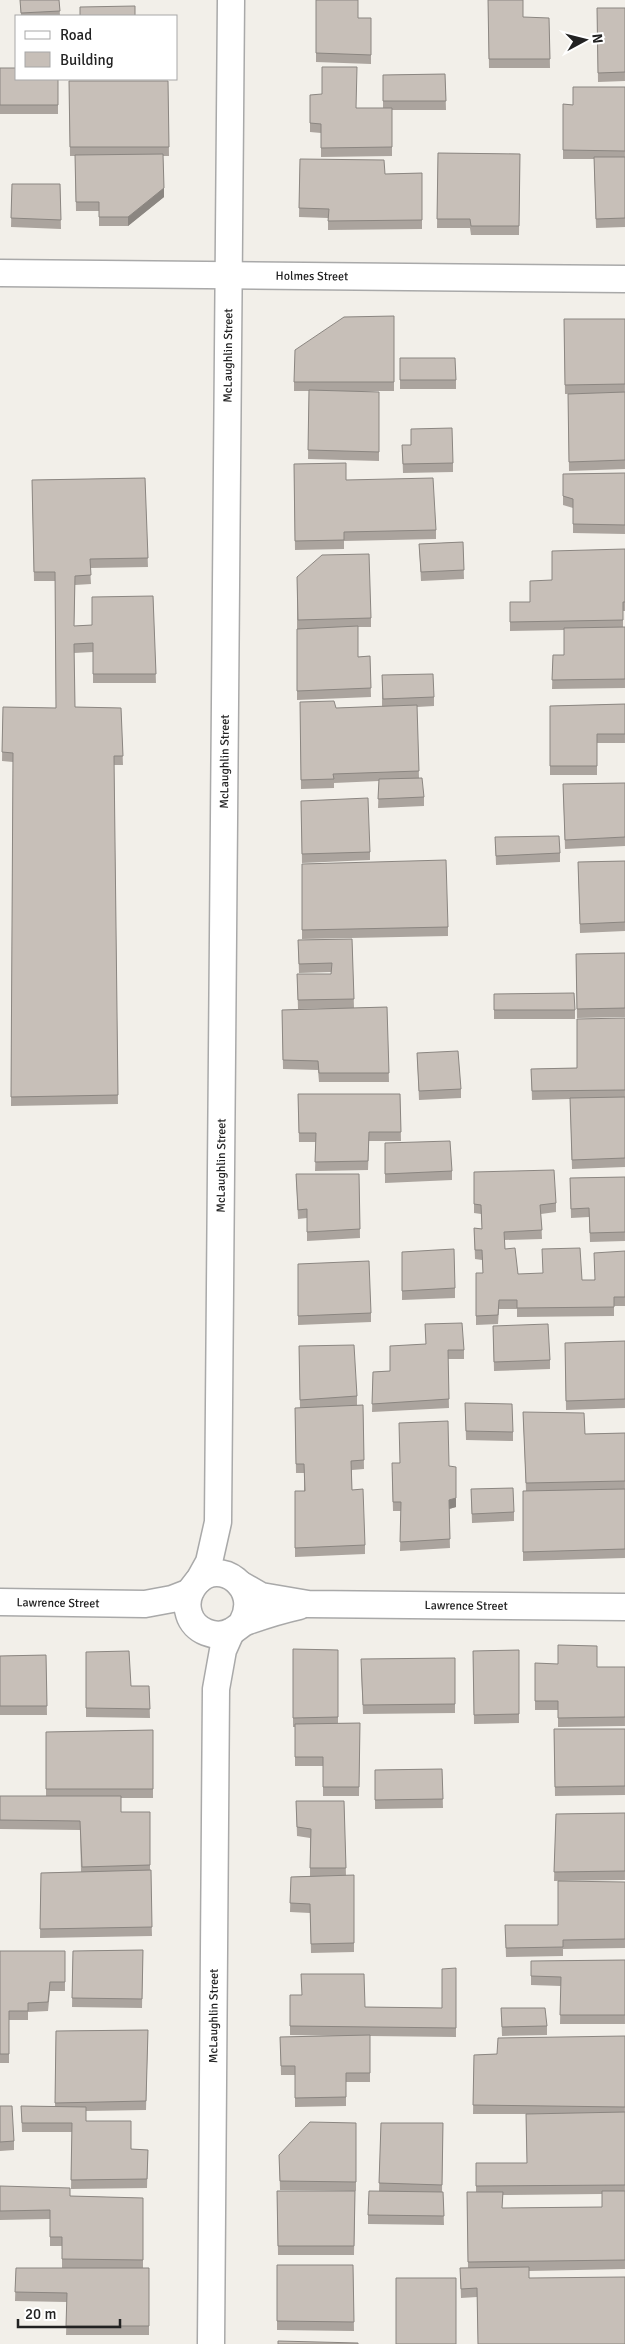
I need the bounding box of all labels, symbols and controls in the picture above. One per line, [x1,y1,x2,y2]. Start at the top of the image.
legend [15,15,178,80]
north arrow [560,15,610,65]
text: Road [60,26,92,44]
text: N [588,33,606,44]
text: Building [60,51,114,69]
street label: Holmes Street [276,268,348,284]
street label: McLaughlin Street [220,308,236,403]
street label: McLaughlin Street [217,714,232,809]
street label: McLaughlin Street [213,1118,229,1213]
street label: Lawrence Street [16,1595,100,1611]
street label: Lawrence Street [425,1598,508,1613]
street label: McLaughlin Street [206,1969,221,2063]
scale bar [18,2296,120,2328]
text: 20 m [25,2305,56,2323]

